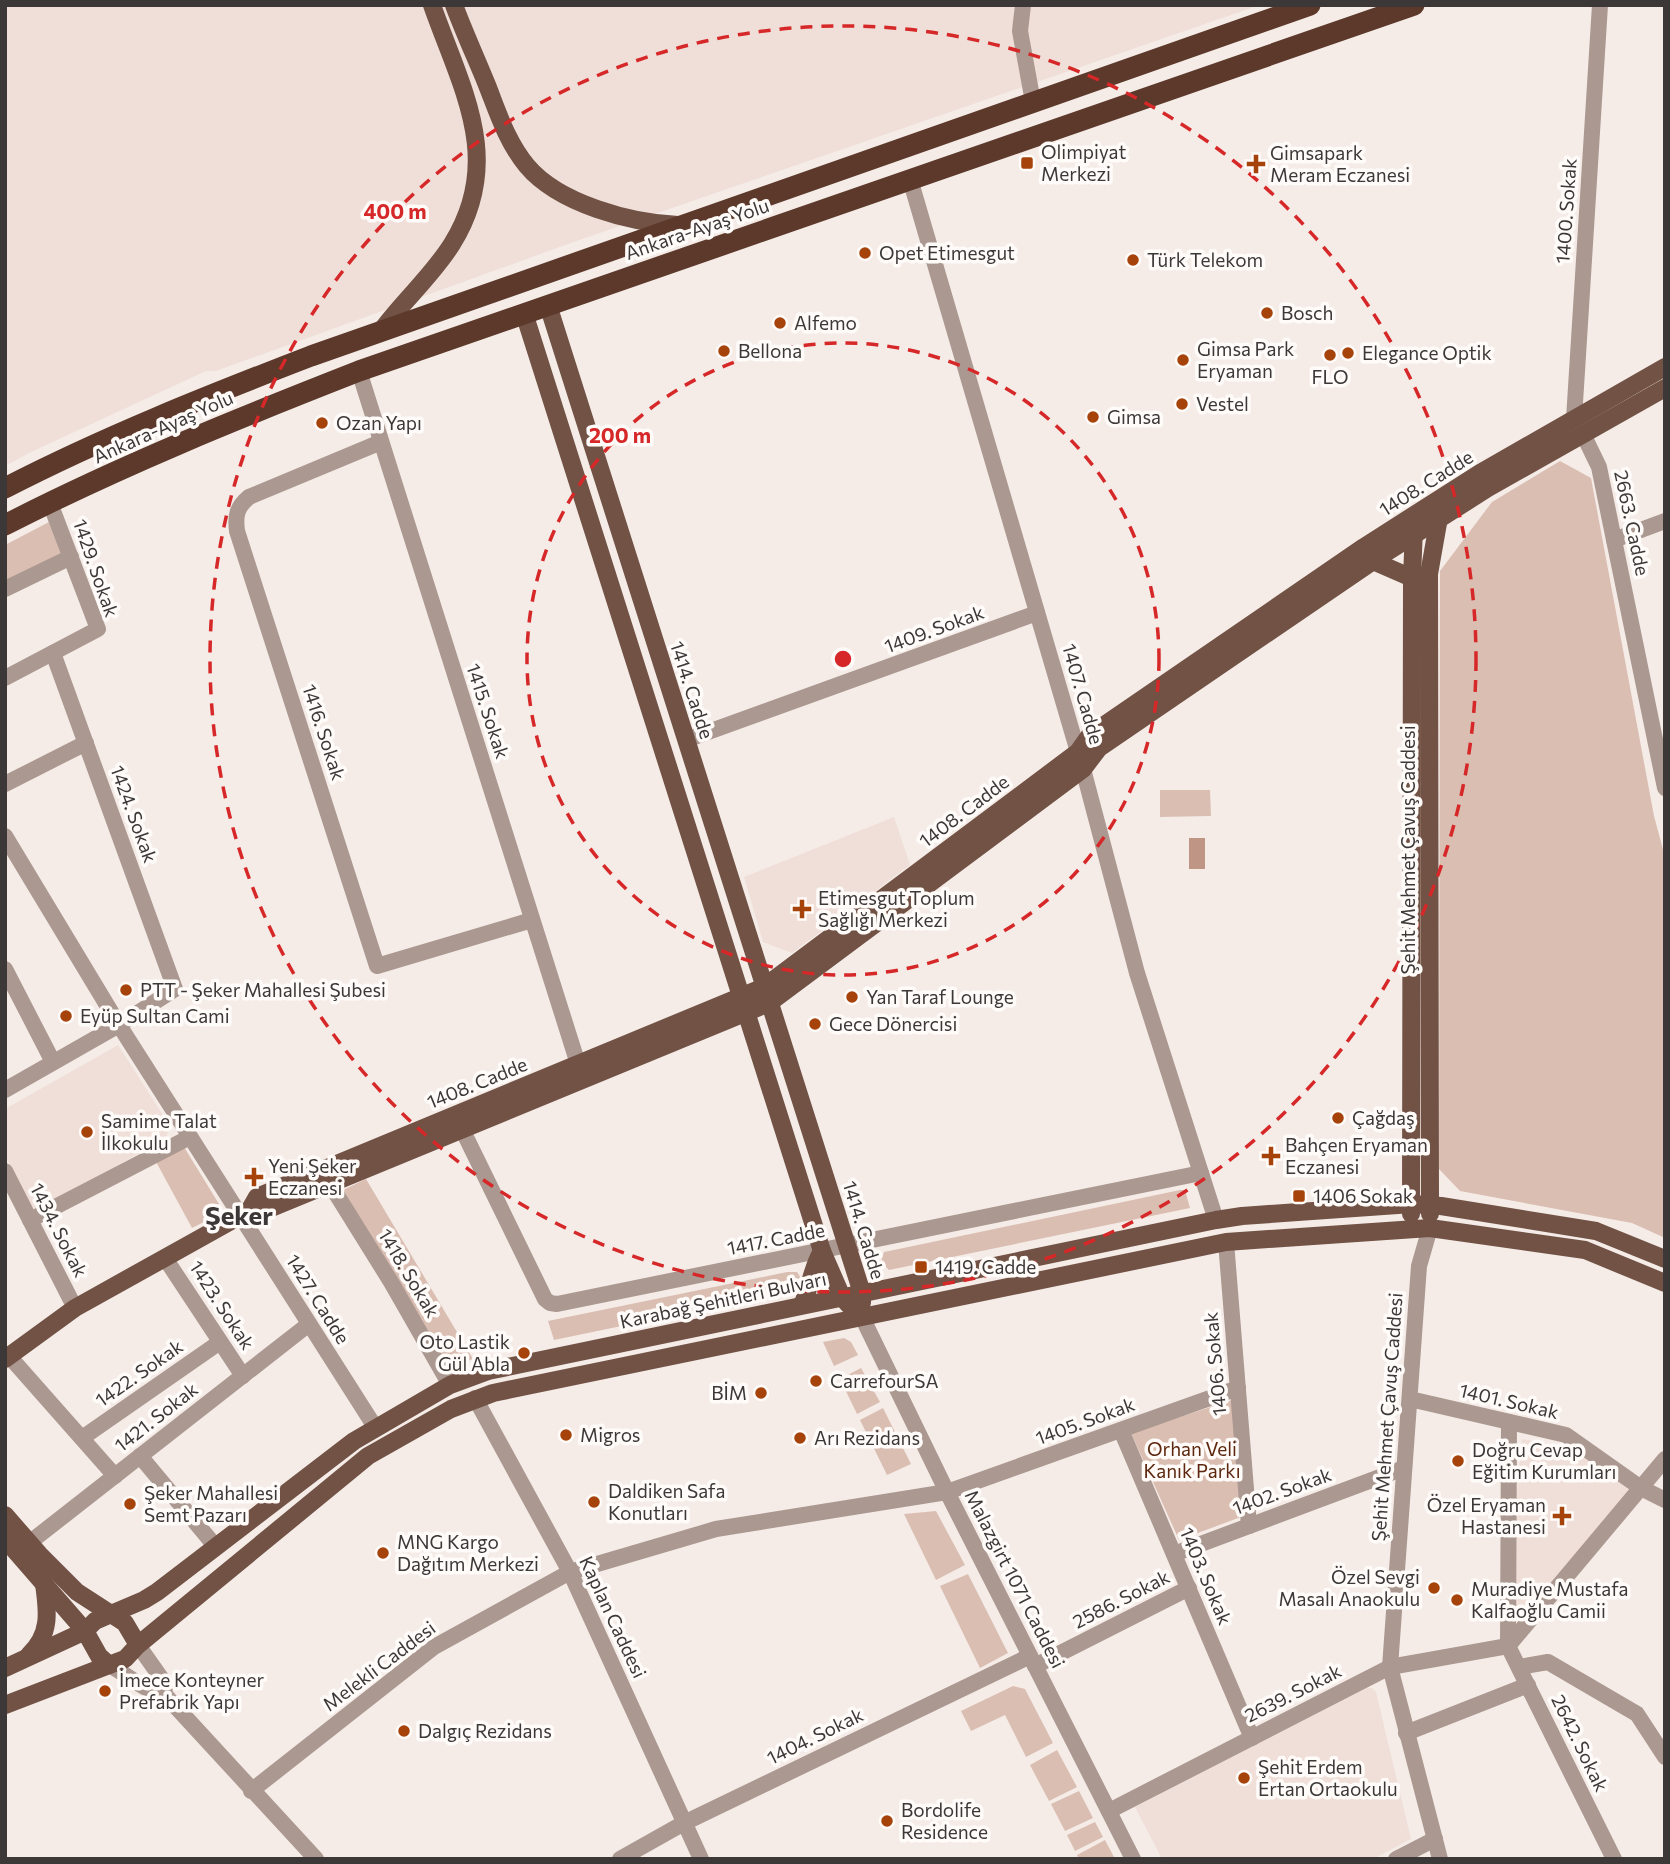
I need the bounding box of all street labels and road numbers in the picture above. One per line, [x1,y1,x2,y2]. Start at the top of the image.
street label: 1400. Sokak [1550,158,1581,264]
street label: Ankara-Ayaş Yolu [622,193,772,264]
street label: Ankara-Ayaş Yolu [89,385,236,468]
street label: 1408. Cadde [1375,445,1477,520]
street label: 2663. Cadde [1610,468,1655,578]
street label: 1429. Sokak [69,516,124,620]
street label: 1409. Sokak [881,600,987,657]
street label: 1414. Cadde [666,638,719,742]
street label: 1407. Cadde [1058,641,1109,747]
street label: 1415. Sokak [462,660,515,761]
street label: 1416. Sokak [298,681,351,783]
street label: Şehit Mehmet Çavuş Caddesi [1396,725,1419,975]
street label: 1424. Sokak [106,762,163,866]
street label: 1408. Cadde [914,769,1013,852]
street label: 1408. Cadde [423,1052,530,1113]
street label: 1414. Cadde [839,1178,890,1282]
street label: 1434. Sokak [26,1179,93,1281]
street label: 1417. Cadde [725,1218,827,1259]
street label: 1418. Sokak [374,1224,445,1321]
street label: 1427. Cadde [282,1250,355,1348]
street label: 1423. Sokak [185,1256,260,1354]
street label: Karabağ Şehitleri Bulvarı [618,1266,828,1333]
street label: Şehit Mehmet Çavuş Caddesi [1366,1292,1407,1542]
street label: 1406. Sokak [1199,1311,1231,1417]
street label: 1422. Sokak [91,1334,187,1411]
street label: 1421. Sokak [110,1377,202,1456]
street label: 1401. Sokak [1457,1378,1561,1423]
street label: 1405. Sokak [1032,1392,1137,1449]
street label: 1402. Sokak [1229,1462,1334,1519]
street label: Malazgirt 1071 Caddesi [960,1486,1070,1672]
street label: 1403. Sokak [1176,1524,1237,1628]
street label: Kaplan Caddesi [575,1552,652,1681]
street label: 2586. Sokak [1069,1564,1173,1633]
street label: Melekli Caddesi [318,1616,440,1715]
street label: 2639. Sokak [1241,1658,1345,1727]
street label: 2642. Sokak [1547,1691,1614,1795]
street label: 1404. Sokak [763,1702,867,1769]

